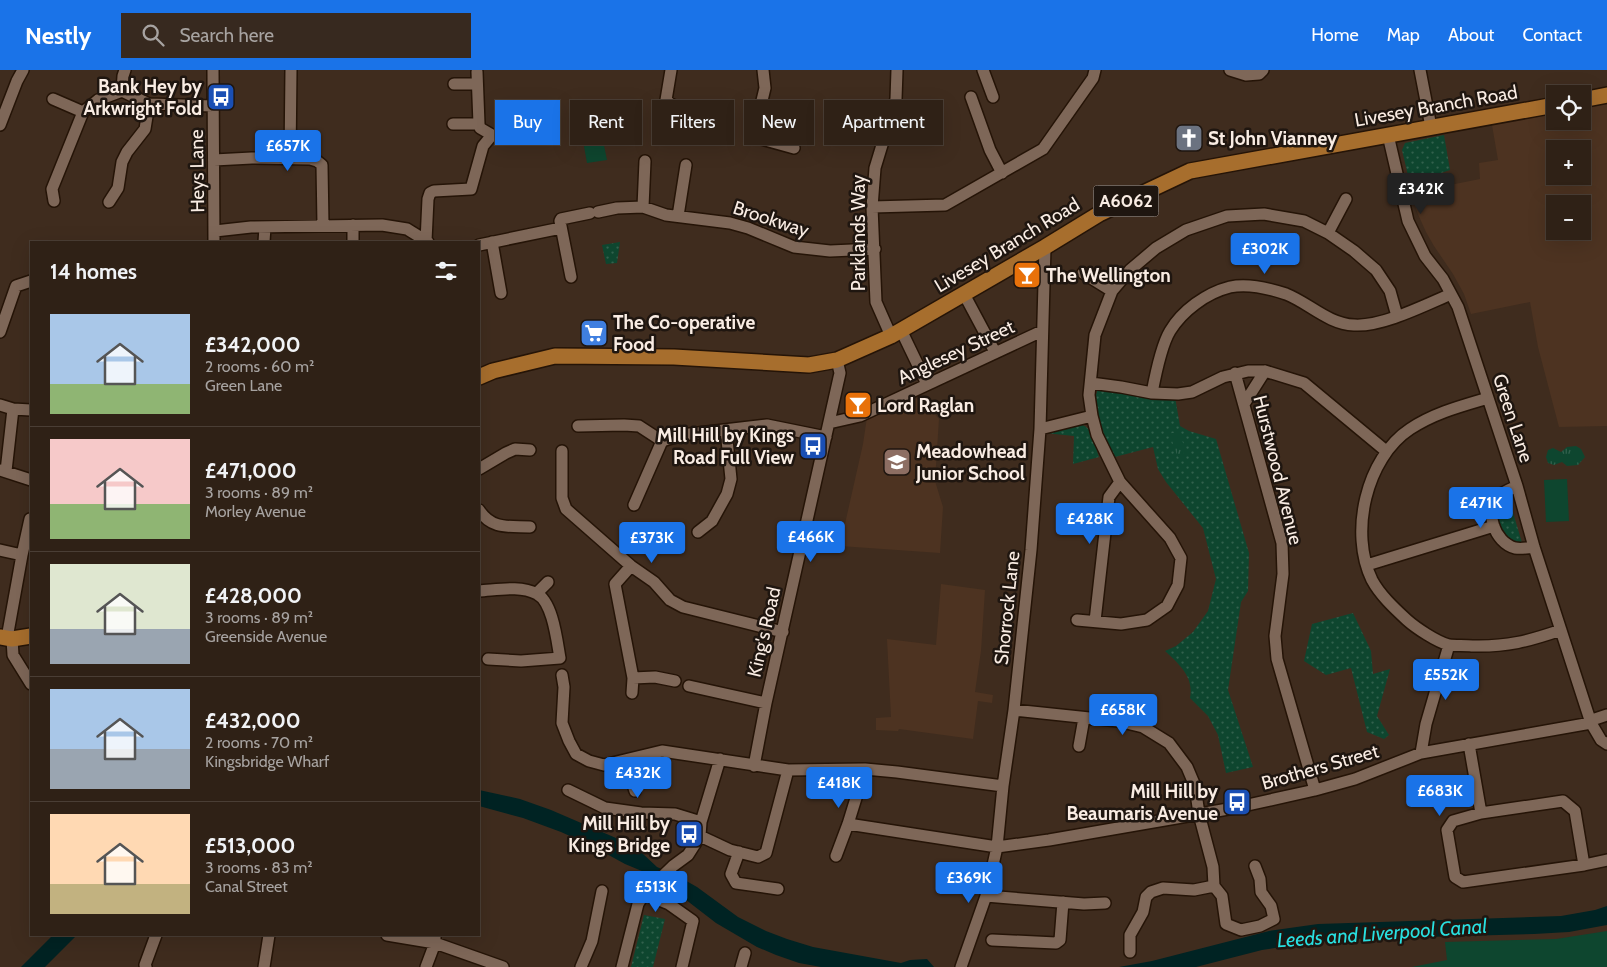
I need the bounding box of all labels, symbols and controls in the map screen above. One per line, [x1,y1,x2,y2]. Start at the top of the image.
search box [121,13,471,58]
text: Nestly [25,21,91,50]
icon: search [139,21,167,49]
text: Search here [179,24,274,47]
text: Home [1311,24,1359,46]
text: Map [1387,24,1420,46]
text: About [1448,24,1494,46]
text: Contact [1522,24,1582,46]
place label: Bank Hey by Arkwright Fold [83,75,203,120]
street label: Livesey Branch Road [1353,80,1519,132]
bus stop icon: Bank Hey by Arkwright Fold [206,82,236,112]
map controls [1546,85,1591,240]
button: locate [1546,85,1591,130]
chip: Buy [495,100,560,145]
chip: Rent [570,100,642,145]
chip: Filters [652,100,734,145]
chip: New [744,100,814,145]
chip: Apartment [824,100,943,145]
church icon: St John Vianney [1174,123,1204,153]
place label: St John Vianney [1208,127,1338,150]
street label: Heys Lane [185,129,209,213]
pin: £657K [253,129,323,172]
text: £657K [266,136,310,155]
button: + [1546,140,1591,185]
pin: £342K [1386,172,1456,215]
street label: Parklands Way [847,174,870,291]
text: £342K [1398,179,1444,198]
road number: A6062 [1094,185,1158,216]
street label: Livesey Branch Road [930,193,1084,297]
button: − [1546,195,1591,240]
street label: Brookway [730,196,812,242]
pin: £302K [1230,232,1300,275]
text: £302K [1242,239,1288,258]
icon: filters [432,257,460,285]
text: 14 homes [50,259,137,284]
bar icon: The Wellington [1012,260,1042,290]
place label: The Wellington [1046,264,1171,287]
place label: The Co-operative Food [613,311,755,356]
street label: Anglesey Street [894,315,1019,389]
supermarket icon: The Co-operative Food [579,318,609,348]
text: £342,000 [205,332,301,357]
icon: home [90,334,150,394]
text: 2 rooms · 60 m² [205,357,314,376]
street label: Green Lane [1488,371,1538,465]
text: Green Lane [205,376,282,395]
bar icon: Lord Raglan [843,390,873,420]
street label: Hurstwood Avenue [1248,393,1308,547]
place label: Lord Raglan [877,394,974,417]
place label: Mill Hill by Kings Road Full View [657,424,794,469]
bus stop icon: Mill Hill by Kings Road Full View [798,431,828,461]
place label: Meadowhead Junior School [915,440,1027,485]
school or university icon: Meadowhead Junior School [882,447,912,477]
text: £471,000 [205,458,297,483]
icon: home [90,459,150,519]
text: 3 rooms · 89 m² [205,483,313,502]
pin: £471K [1446,486,1516,529]
text: £471K [1460,493,1502,512]
text: Morley Avenue [205,502,306,521]
pin: £428K [1055,502,1125,545]
text: £428K [1067,509,1113,528]
pin: £466K [776,520,846,563]
pin: £373K [617,522,687,564]
text: £466K [788,527,834,546]
text: £373K [630,528,674,547]
street label: Shorrock Lane [990,550,1024,666]
text: £428,000 [205,583,302,608]
icon: home [90,584,150,644]
street label: King's Road [742,585,786,679]
text: 3 rooms · 89 m² [205,608,313,627]
text: Greenside Avenue [205,627,327,646]
pin: £552K [1411,658,1481,701]
text: £552K [1424,665,1468,684]
pin: £658K [1088,694,1158,736]
text: £658K [1100,700,1146,719]
text: £432,000 [205,708,301,733]
icon: home [90,709,150,769]
text: 2 rooms · 70 m² [205,733,313,752]
street label: Brothers Street [1259,739,1382,795]
text: Kingsbridge Wharf [205,752,329,771]
pin: £432K [603,756,673,799]
text: £432K [615,763,661,782]
pin: £418K [804,766,874,809]
text: £418K [817,773,861,792]
pin: £683K [1405,774,1475,817]
place label: Mill Hill by Beaumaris Avenue [1066,780,1219,825]
text: £683K [1417,781,1463,800]
bus stop icon: Mill Hill by Beaumaris Avenue [1222,787,1252,817]
place label: Mill Hill by Kings Bridge [568,812,671,857]
bus stop icon: Mill Hill by Kings Bridge [674,819,704,849]
text: £513,000 [205,833,295,858]
icon: home [90,834,150,894]
text: 3 rooms · 83 m² [205,858,313,877]
pin: £369K [934,862,1004,904]
text: £369K [947,868,991,887]
pin: £513K [621,870,691,913]
text: Canal Street [205,877,288,896]
text: £513K [635,877,677,896]
water label: Leeds and Liverpool Canal [1276,914,1488,952]

